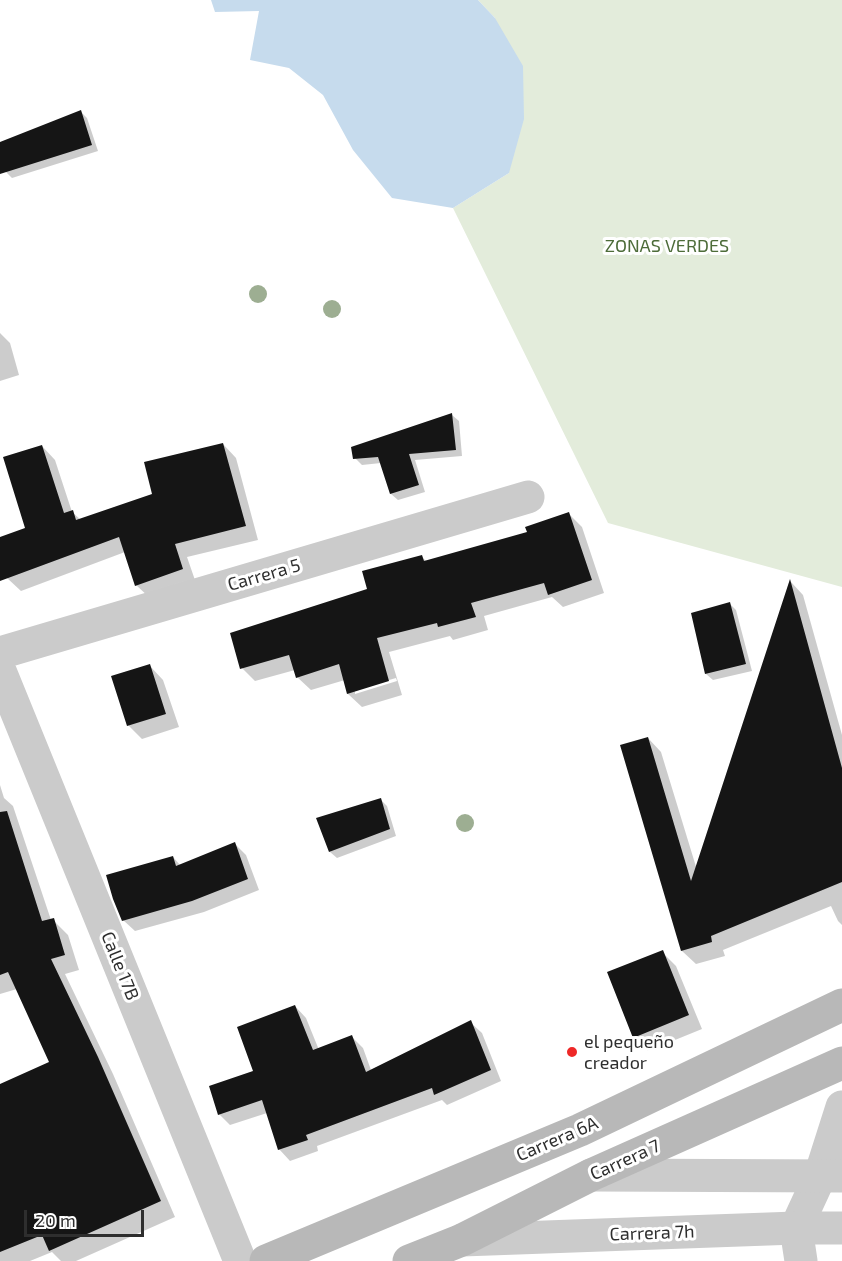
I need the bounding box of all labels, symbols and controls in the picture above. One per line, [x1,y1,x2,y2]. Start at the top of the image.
park label: ZONAS VERDES [605,235,729,257]
street label: Carrera 5 [225,554,303,596]
street label: Calle 17B [96,929,144,1003]
place label: el pequeño creador [584,1031,674,1074]
marker: el pequeño creador [565,1045,579,1059]
street label: Carrera 6A [513,1112,601,1166]
street label: Carrera 7 [587,1135,663,1185]
scale bar [27,1198,147,1236]
text: 20 m [35,1209,76,1231]
street label: Carrera 7h [609,1221,695,1245]

